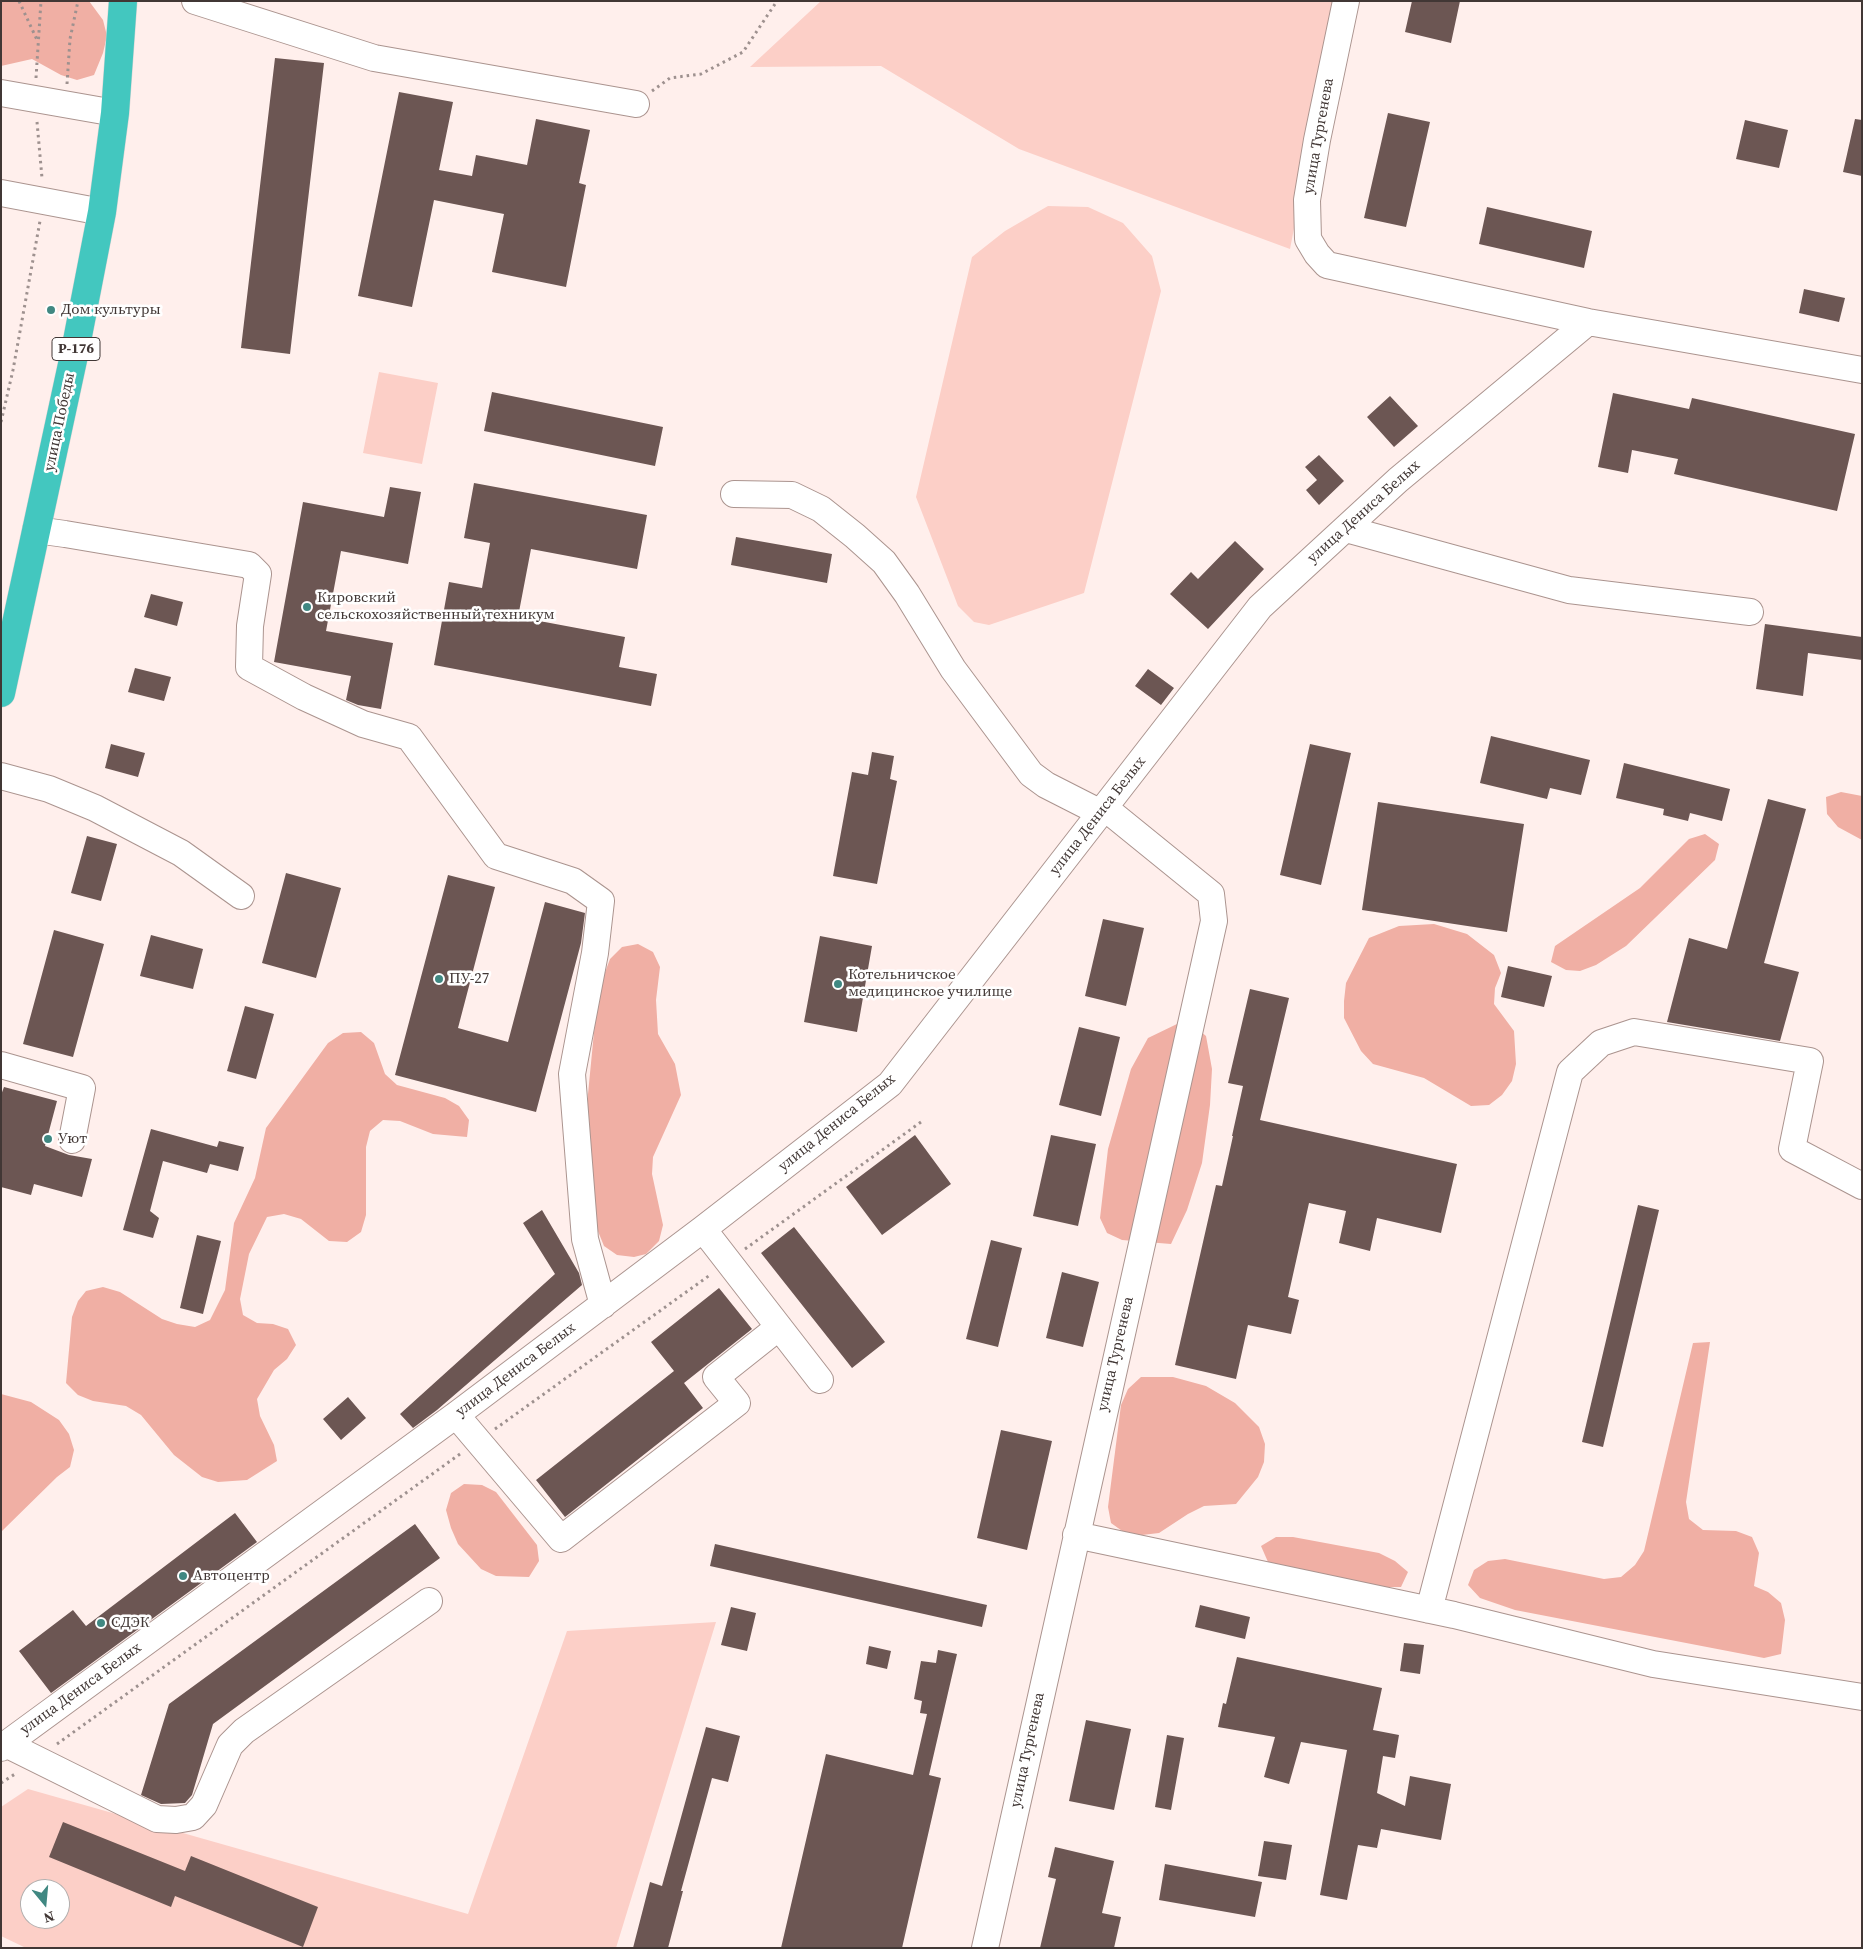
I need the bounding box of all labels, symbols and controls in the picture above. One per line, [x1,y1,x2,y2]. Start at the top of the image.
street label: улица Тургенева [1300,77,1338,195]
place label: Дом культуры [61,301,161,319]
marker: Дом культуры [45,304,57,316]
road number: Р-176 [52,338,100,360]
street label: улица Победы [41,371,79,473]
street label: улица Дениса Белых [1304,457,1424,567]
place label: Кировский сельскохозяйственный техникум [317,589,555,624]
marker: Кировский сельскохозяйственный техникум [301,601,313,613]
street label: улица Дениса Белых [1046,753,1150,879]
place label: Котельничское медицинское училище [848,966,1012,1001]
place label: ПУ-27 [449,970,489,988]
marker: ПУ-27 [433,973,445,985]
marker: Котельничское медицинское училище [832,978,844,990]
street label: улица Дениса Белых [775,1070,899,1176]
place label: Уют [58,1130,87,1148]
marker: Уют [42,1133,54,1145]
street label: улица Тургенева [1094,1295,1138,1413]
street label: улица Дениса Белых [453,1319,579,1421]
place label: Автоцентр [193,1567,270,1585]
marker: Автоцентр [177,1570,189,1582]
place label: СДЭК [111,1614,149,1632]
marker: СДЭК [95,1617,107,1629]
street label: улица Дениса Белых [17,1639,145,1739]
street label: улица Тургенева [1007,1691,1049,1809]
north arrow [20,1879,70,1929]
text: N [41,1906,57,1928]

